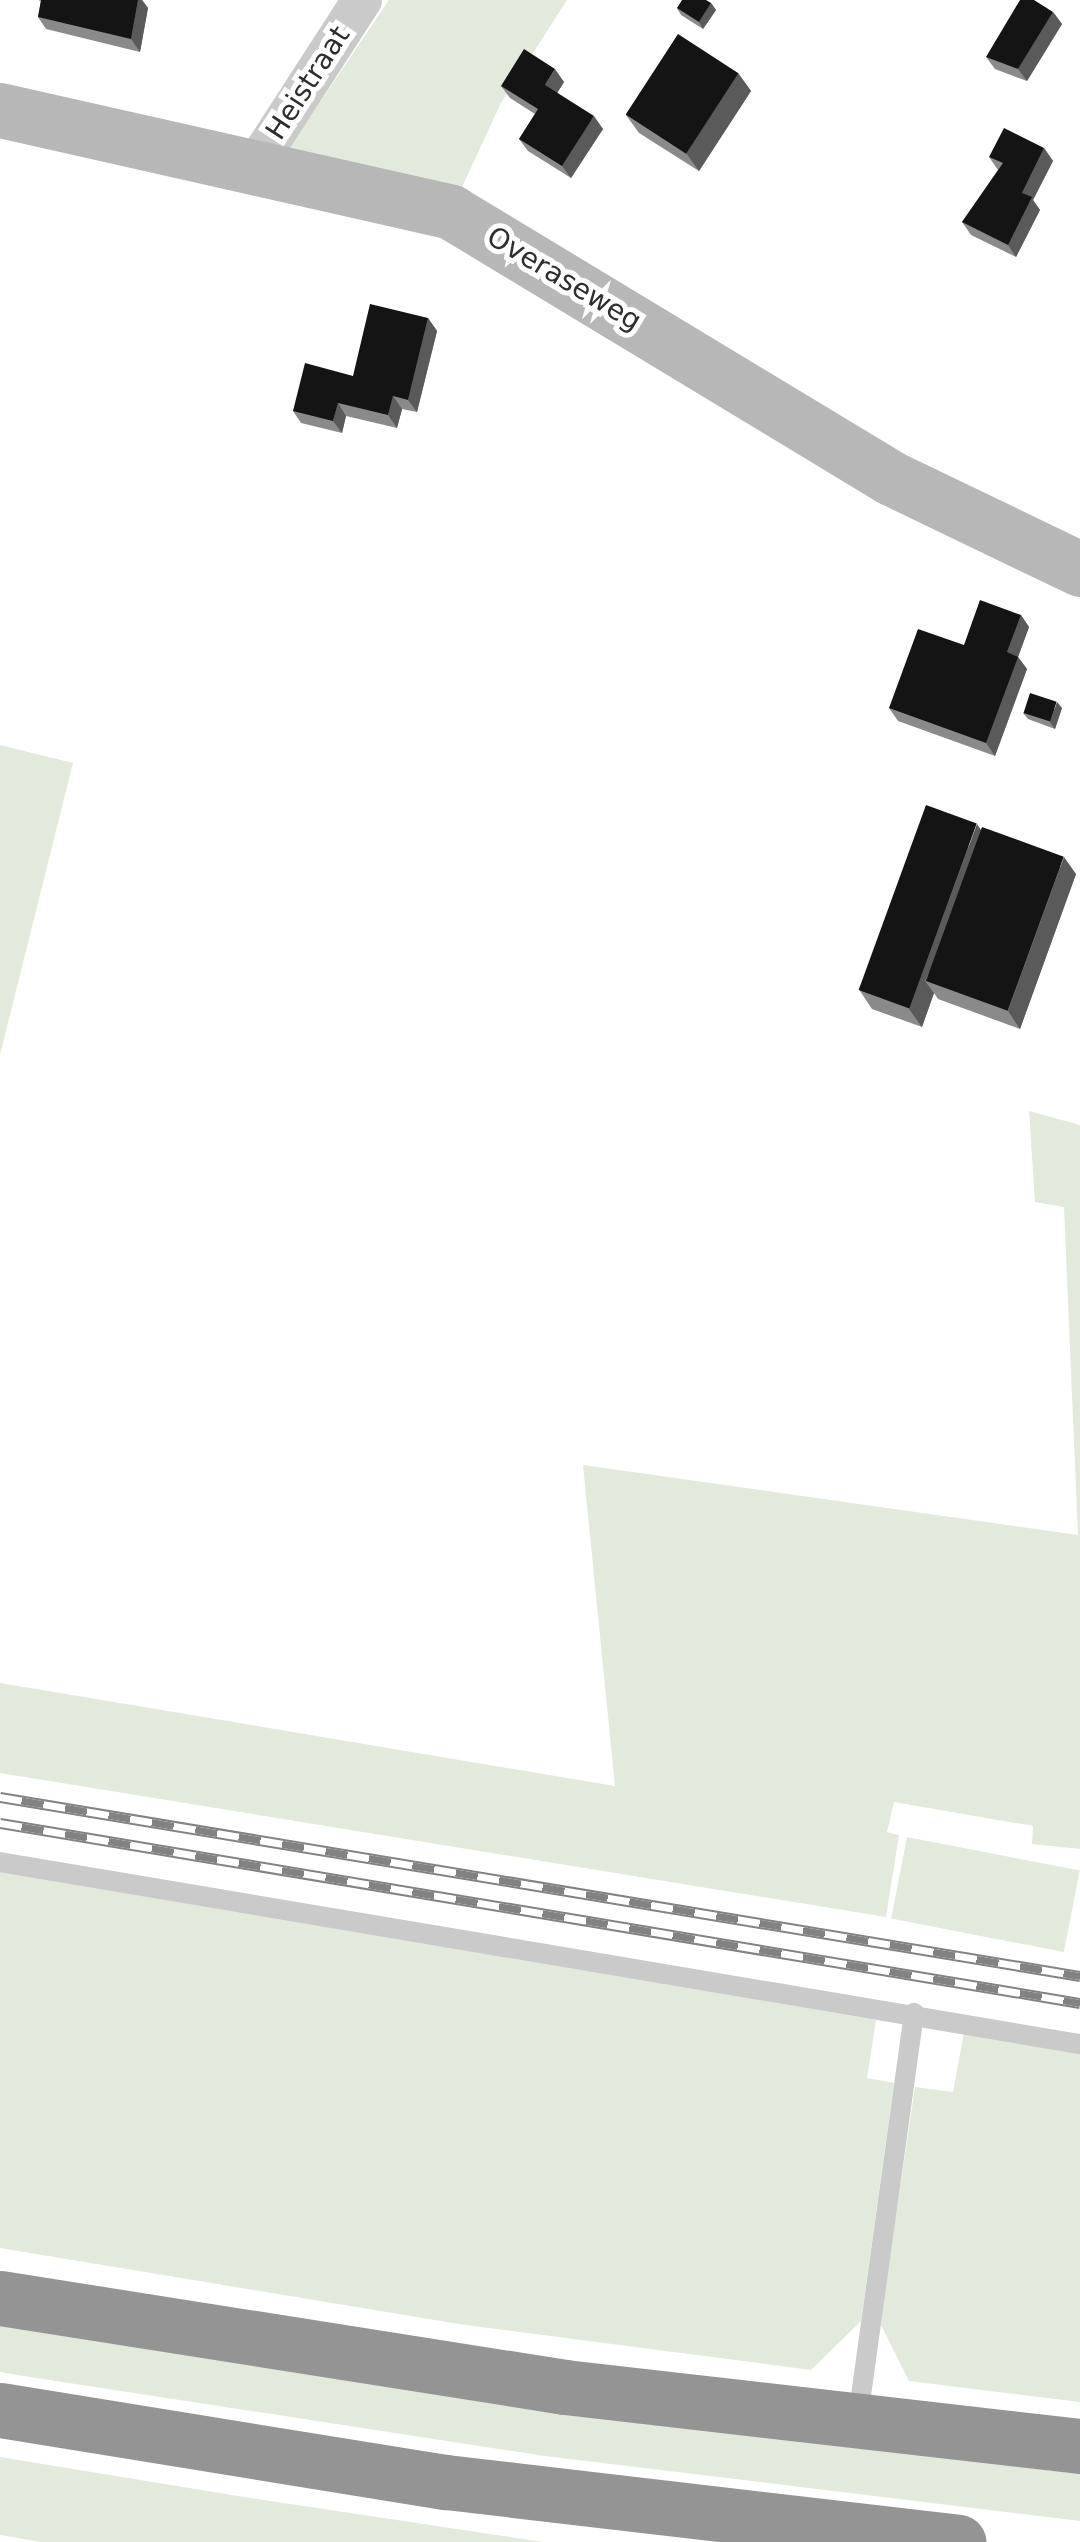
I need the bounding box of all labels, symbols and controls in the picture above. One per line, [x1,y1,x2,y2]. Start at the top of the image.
street label: Heistraat [259,20,357,146]
street label: Overaseweg [481,220,647,338]

